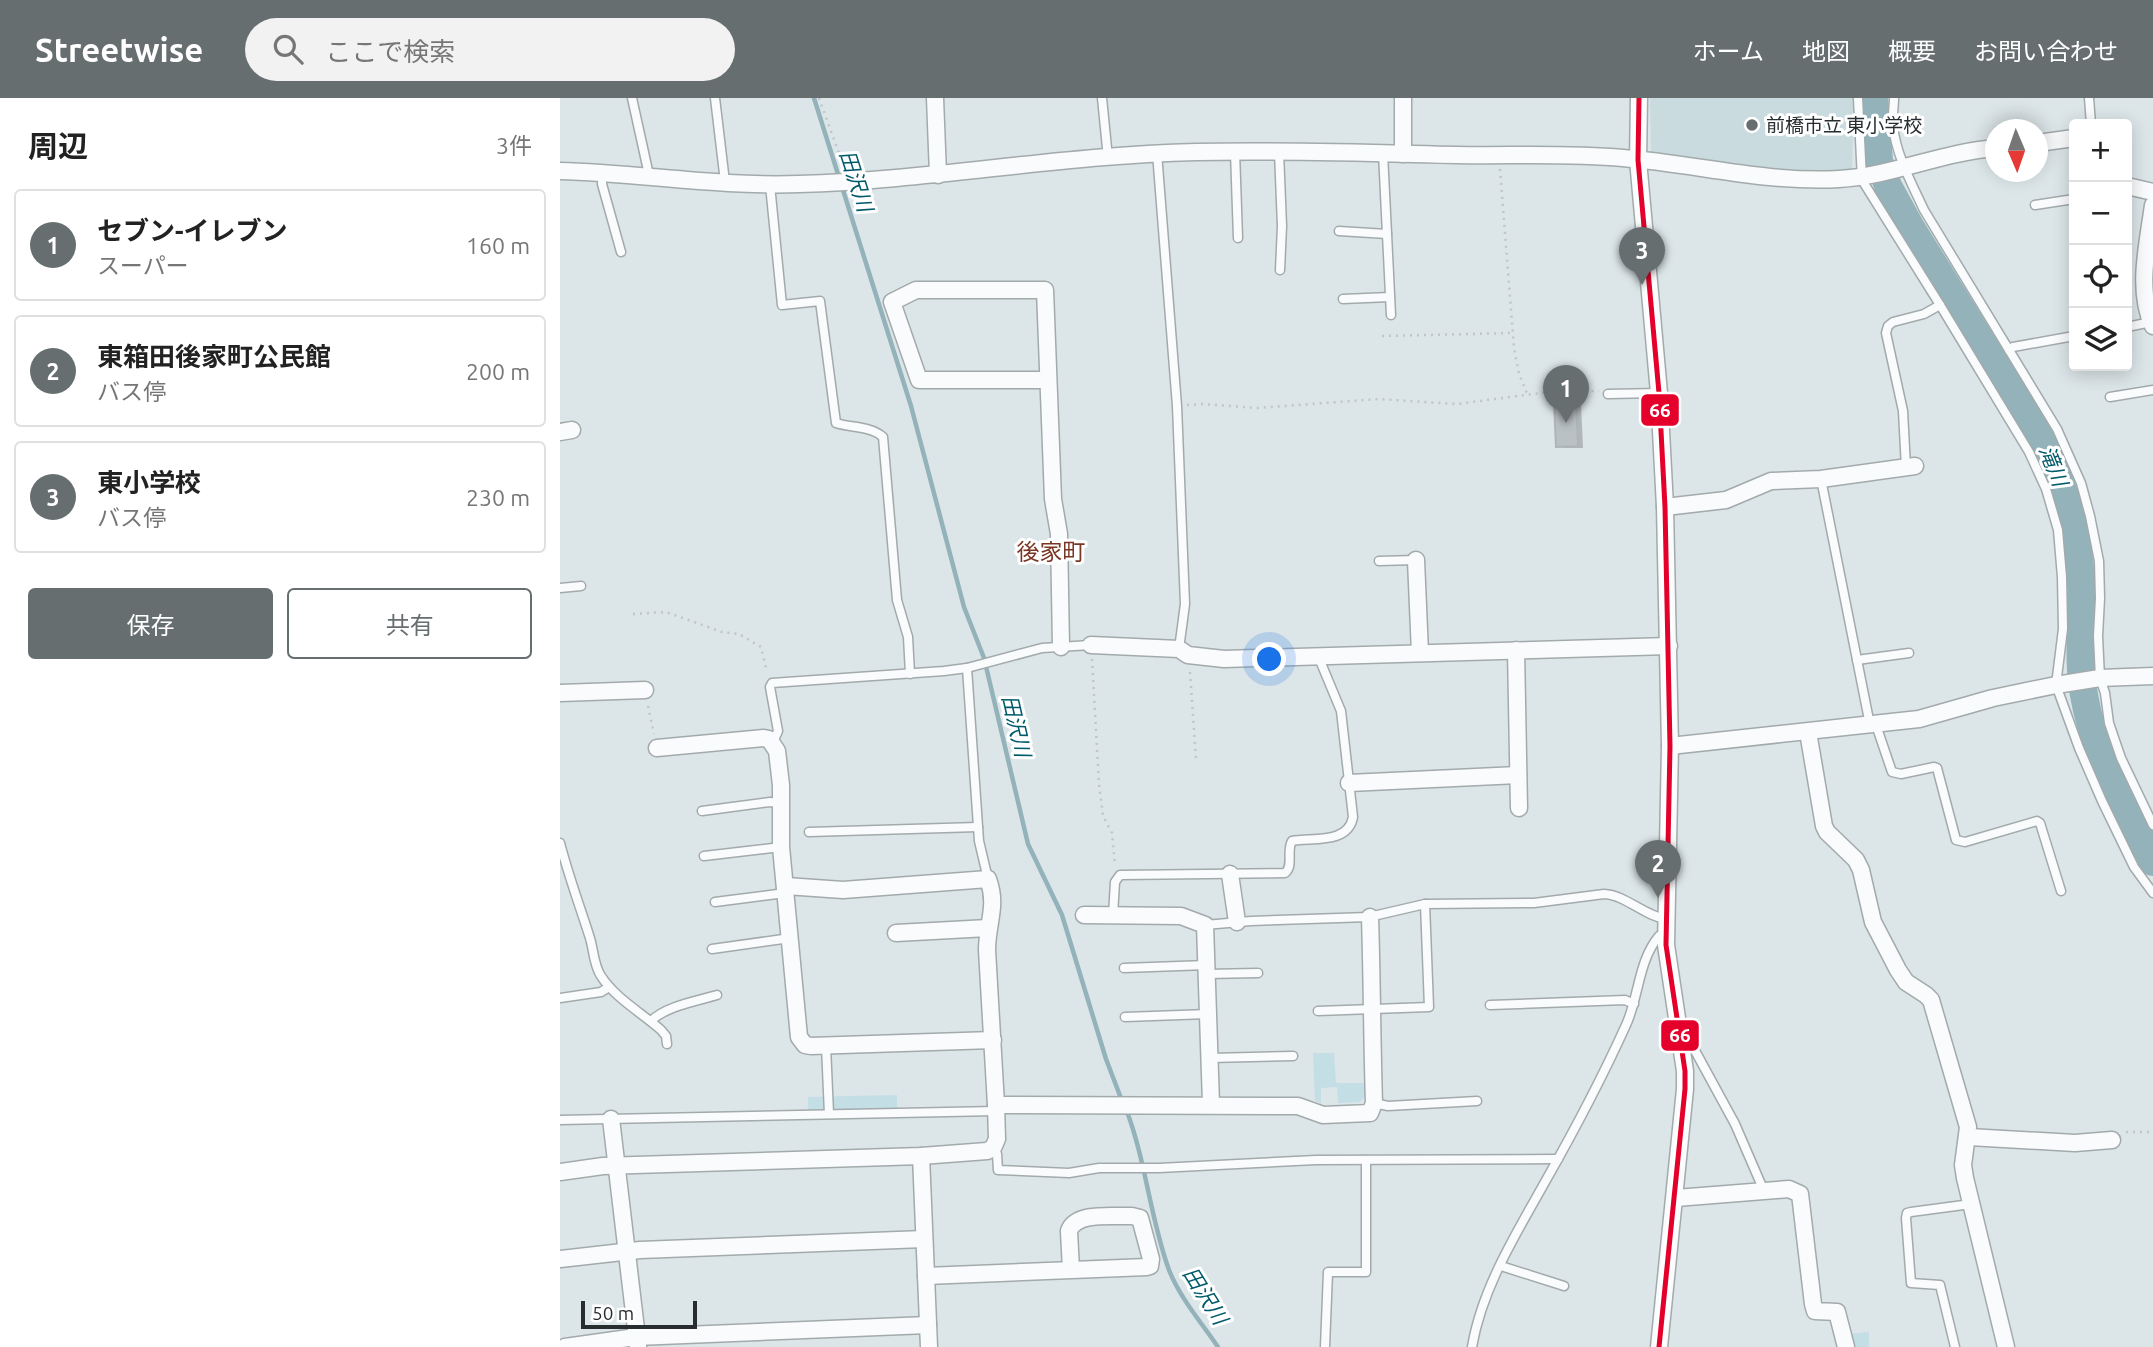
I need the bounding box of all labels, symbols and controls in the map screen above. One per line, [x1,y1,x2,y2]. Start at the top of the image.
search box [245,18,735,81]
icon: search [269,30,307,68]
text: Streetwise [35,31,203,68]
text: ここで検索 [325,37,455,66]
text: ホーム [1693,38,1764,65]
text: 地図 [1802,38,1850,65]
text: 概要 [1888,38,1936,65]
text: お問い合わせ [1974,38,2118,65]
place label: 前橋市立 東小学校 [1766,114,1922,136]
marker: 前橋市立 東小学校 [1744,117,1760,133]
north arrow [1985,119,2048,182]
map controls [2069,119,2132,371]
button: + [2069,119,2132,182]
text: 周辺 [28,129,88,163]
text: 3件 [496,133,532,158]
water label: 田沢川 [836,147,879,216]
button: − [2069,182,2132,245]
text: セブン-イレブン [97,216,288,245]
pin: 3 [1619,227,1665,285]
text: 1 [47,233,59,258]
text: 160 m [466,233,530,258]
button: locate [2069,245,2132,308]
text: スーパー [97,253,189,278]
button: layers [2069,308,2132,371]
text: 東箱田後家町公民館 [97,342,331,371]
text: 2 [47,359,59,384]
text: 200 m [466,359,530,384]
pin: 1 [1543,365,1589,423]
text: バス停 [97,379,166,404]
line badge: 66 [1640,393,1680,427]
text: 66 [1649,399,1671,421]
water label: 滝川 [2035,442,2074,491]
text: 東小学校 [97,468,201,497]
text: 3 [47,485,59,510]
text: 230 m [466,485,530,510]
text: バス停 [97,505,166,530]
district label: 後家町 [1017,539,1086,564]
button: 保存 [28,588,273,659]
button: 共有 [287,588,532,659]
your location [1252,642,1286,676]
water label: 田沢川 [998,692,1036,761]
pin: 2 [1635,840,1681,898]
line badge: 66 [1660,1019,1700,1052]
text: 66 [1669,1024,1691,1046]
water label: 田沢川 [1179,1262,1234,1330]
scale bar [581,1298,696,1330]
text: 50 m [592,1302,634,1324]

